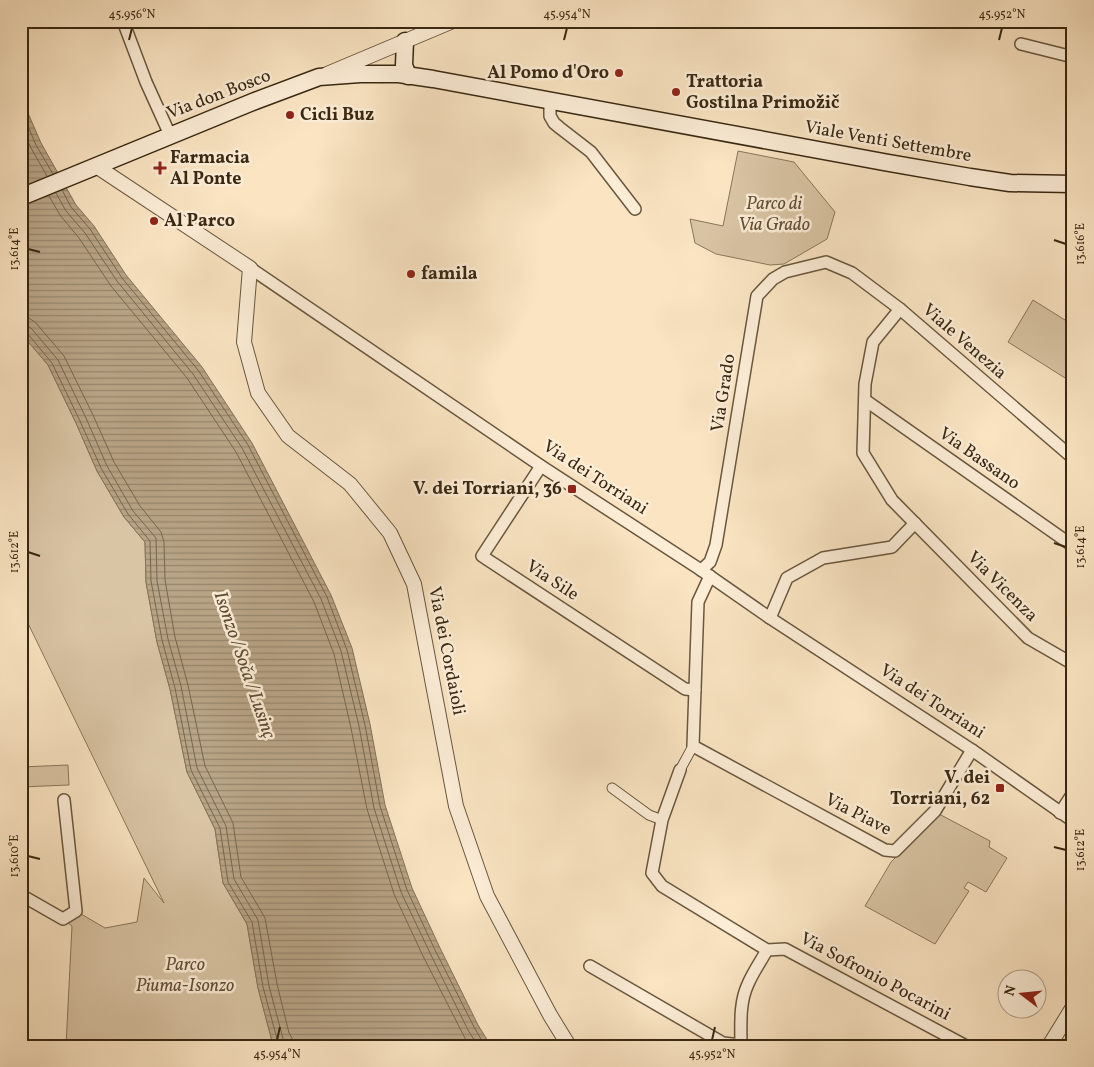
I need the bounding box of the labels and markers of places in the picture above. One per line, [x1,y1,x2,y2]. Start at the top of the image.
place label: Al Pomo d'Oro [487,61,609,86]
marker: Al Pomo d'Oro [613,67,625,79]
place label: Trattoria Gostilna Primožič [686,70,840,116]
marker: Trattoria Gostilna Primožič [670,86,682,98]
place label: Cicli Buz [300,103,374,128]
marker: Cicli Buz [284,109,296,121]
place label: Farmacia Al Ponte [170,146,250,192]
marker: Farmacia Al Ponte [154,162,166,174]
place label: Al Parco [164,209,235,234]
marker: Al Parco [148,215,160,227]
place label: famila [421,262,478,287]
marker: famila [405,268,417,280]
place label: V. dei Torriani, 36 [413,477,562,502]
marker: V. dei Torriani, 36 [566,483,578,495]
place label: V. dei Torriani, 62 [890,766,990,812]
marker: V. dei Torriani, 62 [994,782,1006,794]

